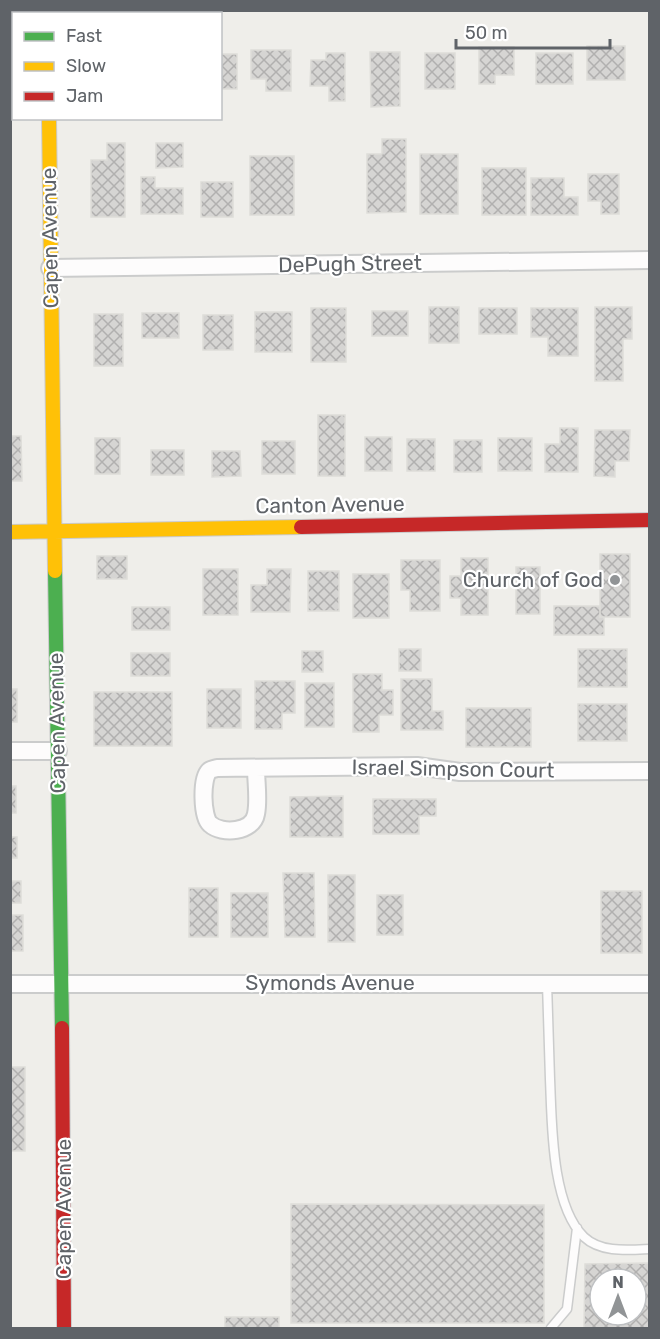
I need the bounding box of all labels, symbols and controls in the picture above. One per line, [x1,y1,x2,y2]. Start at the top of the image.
legend [12,12,222,120]
scale bar [456,12,610,50]
text: 50 m [465,22,508,44]
text: Fast [66,25,102,47]
text: Slow [66,55,106,77]
text: Jam [66,85,103,107]
street label: Capen Avenue [36,167,63,309]
street label: DePugh Street [278,250,422,277]
street label: Canton Avenue [255,491,405,518]
place label: Church of God [463,567,603,592]
marker: Church of God [608,573,622,587]
street label: Capen Avenue [43,652,70,794]
street label: Israel Simpson Court [351,754,555,783]
street label: Symonds Avenue [245,970,415,995]
street label: Capen Avenue [51,1139,76,1279]
north arrow [588,1267,648,1327]
text: N [612,1273,624,1292]

